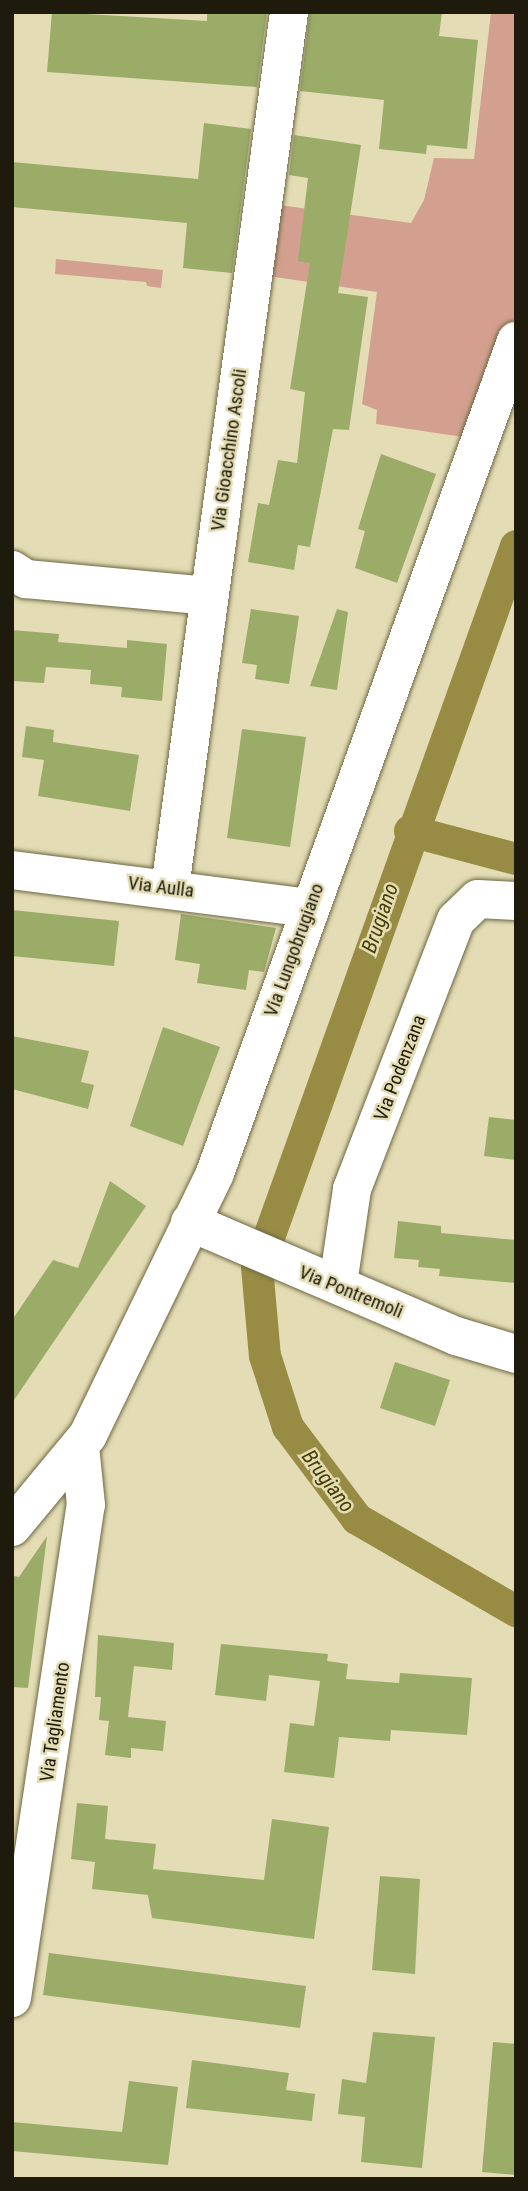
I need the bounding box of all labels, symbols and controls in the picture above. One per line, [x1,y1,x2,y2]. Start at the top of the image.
street label: Via Gioacchino Ascoli [206,367,252,533]
street label: Via Aulla [127,872,195,902]
street label: Via Lungobrugiano [259,880,329,1020]
water label: Brugiano [356,880,404,956]
street label: Via Podenzana [369,1012,431,1124]
street label: Via Pontremoli [296,1261,406,1323]
water label: Brugiano [296,1445,360,1517]
street label: Via Tagliamento [35,1661,75,1783]

